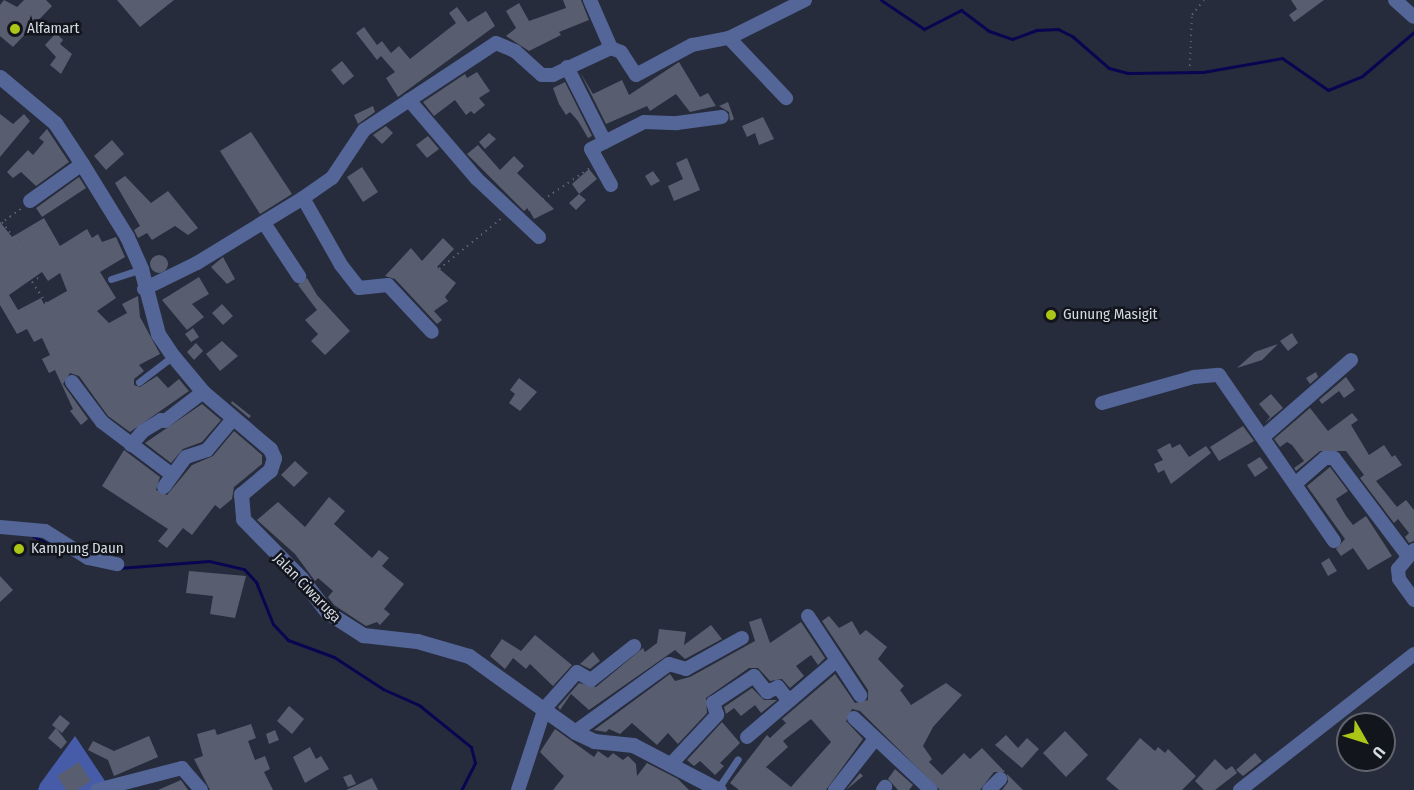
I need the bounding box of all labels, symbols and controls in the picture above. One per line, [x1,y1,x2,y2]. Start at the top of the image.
place label: Alfamart [27,20,79,38]
marker: Alfamart [8,22,22,36]
place label: Gunung Masigit [1063,306,1157,324]
marker: Gunung Masigit [1044,308,1058,322]
place label: Kampung Daun [31,540,124,558]
marker: Kampung Daun [12,542,26,556]
street label: Jalan Ciwaruga [269,550,345,626]
north arrow [1336,712,1396,772]
text: U [1368,743,1389,762]

